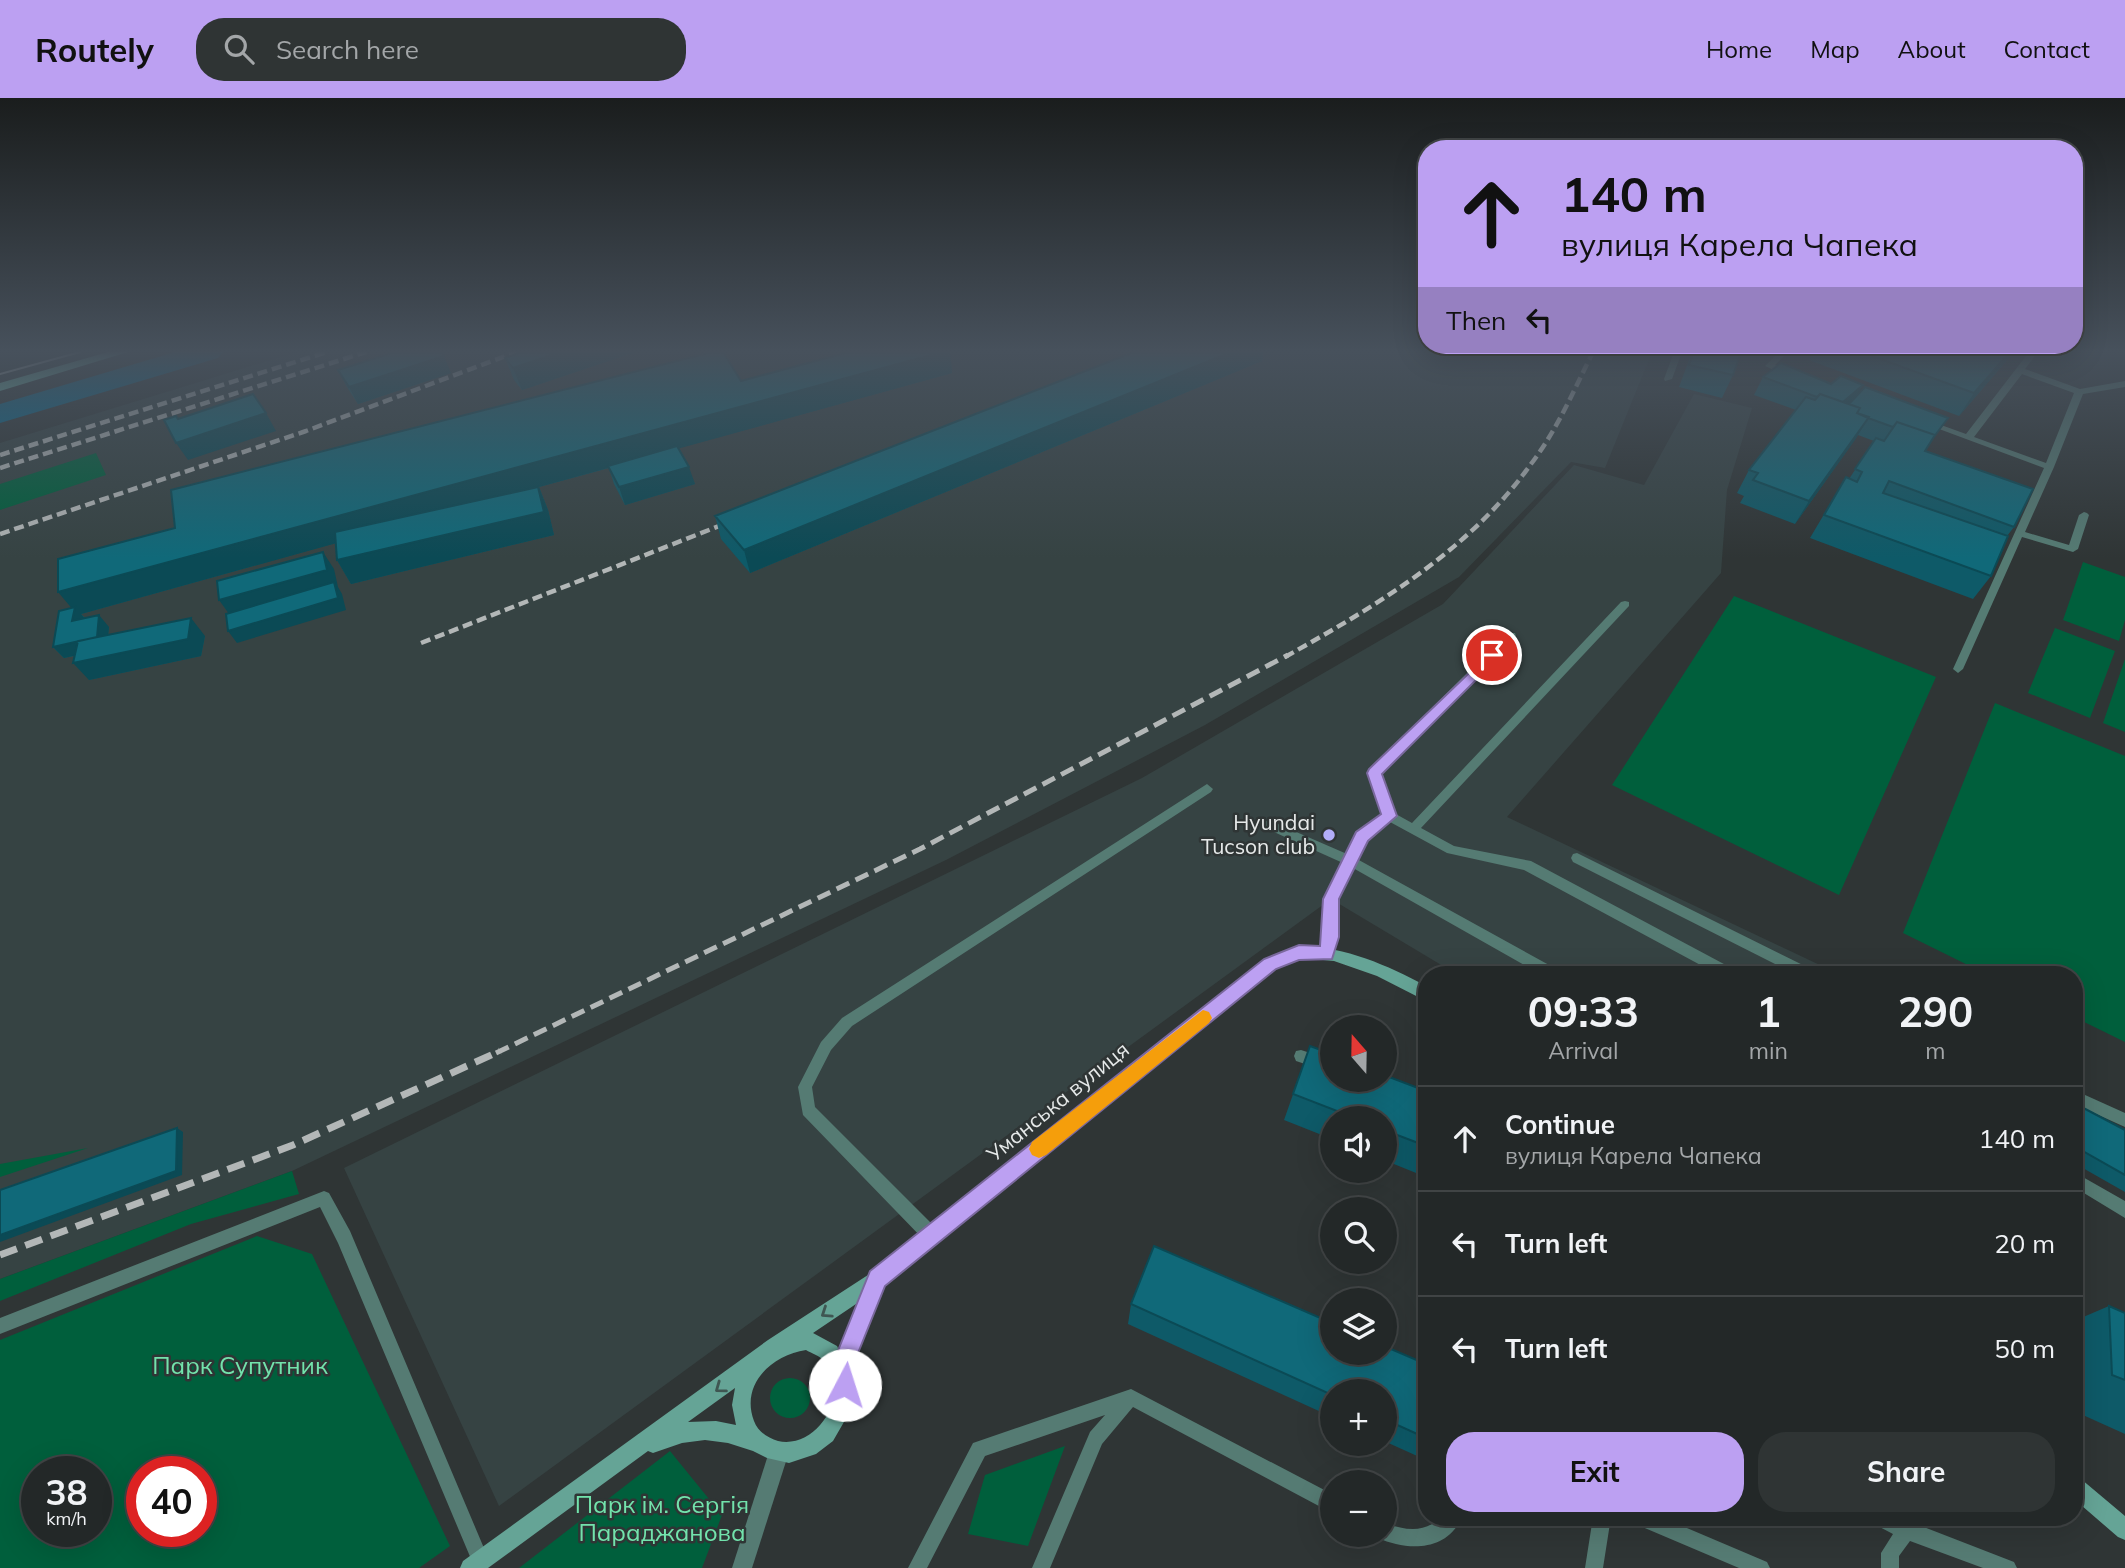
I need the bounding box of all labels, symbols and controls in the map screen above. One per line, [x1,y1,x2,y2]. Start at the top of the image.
search box [196,18,686,81]
text: Routely [35,29,154,70]
icon: search [220,30,258,68]
text: Search here [276,33,419,66]
text: Home [1706,34,1772,64]
text: Map [1810,34,1860,64]
text: About [1898,34,1966,64]
text: Contact [2004,34,2090,64]
text: 140 m [1561,163,1707,224]
icon: ahead [1446,168,1537,259]
text: вулиця Карела Чапека [1561,224,1918,264]
icon: left [1520,301,1558,339]
text: Then [1446,304,1506,337]
pin [1462,625,1522,685]
icon: arrive [1473,636,1511,674]
place label: Hyundai Tucson club [1201,809,1315,859]
marker: Hyundai Tucson club [1321,827,1337,843]
text: 09:33 [1528,985,1639,1038]
text: 1 [1756,985,1781,1038]
text: 290 [1898,985,1973,1038]
north arrow [1320,1015,1396,1092]
map controls [1320,1015,1397,1547]
street label: Уманська вулиця [980,1036,1134,1167]
text: Arrival [1548,1036,1619,1065]
text: min [1749,1036,1788,1065]
text: m [1925,1036,1946,1065]
button: sound [1320,1106,1397,1183]
text: Continue [1505,1108,1615,1141]
icon: ahead [1446,1120,1484,1158]
text: 140 m [1979,1122,2055,1155]
text: вулиця Карела Чапека [1505,1141,1762,1170]
button: search [1320,1197,1397,1274]
icon: left [1446,1225,1484,1263]
text: Turn left [1505,1227,1607,1260]
text: 20 m [1994,1227,2055,1260]
button: layers [1320,1288,1397,1365]
one-way arrow [821,1305,834,1317]
icon: left [1446,1330,1484,1368]
text: Turn left [1505,1332,1607,1365]
text: 50 m [1994,1332,2055,1365]
position arrow [808,1348,882,1422]
park label: Парк Супутник [152,1350,328,1380]
one-way arrow [715,1379,728,1392]
button: + [1320,1379,1397,1456]
button: Exit [1446,1432,1744,1512]
button: Share [1758,1432,2055,1512]
speed limit sign: 40 [126,1456,217,1547]
text: 38 [45,1470,88,1514]
button: − [1320,1470,1397,1547]
park label: Парк ім. Сергія Параджанова [575,1489,749,1547]
text: km/h [46,1507,87,1530]

